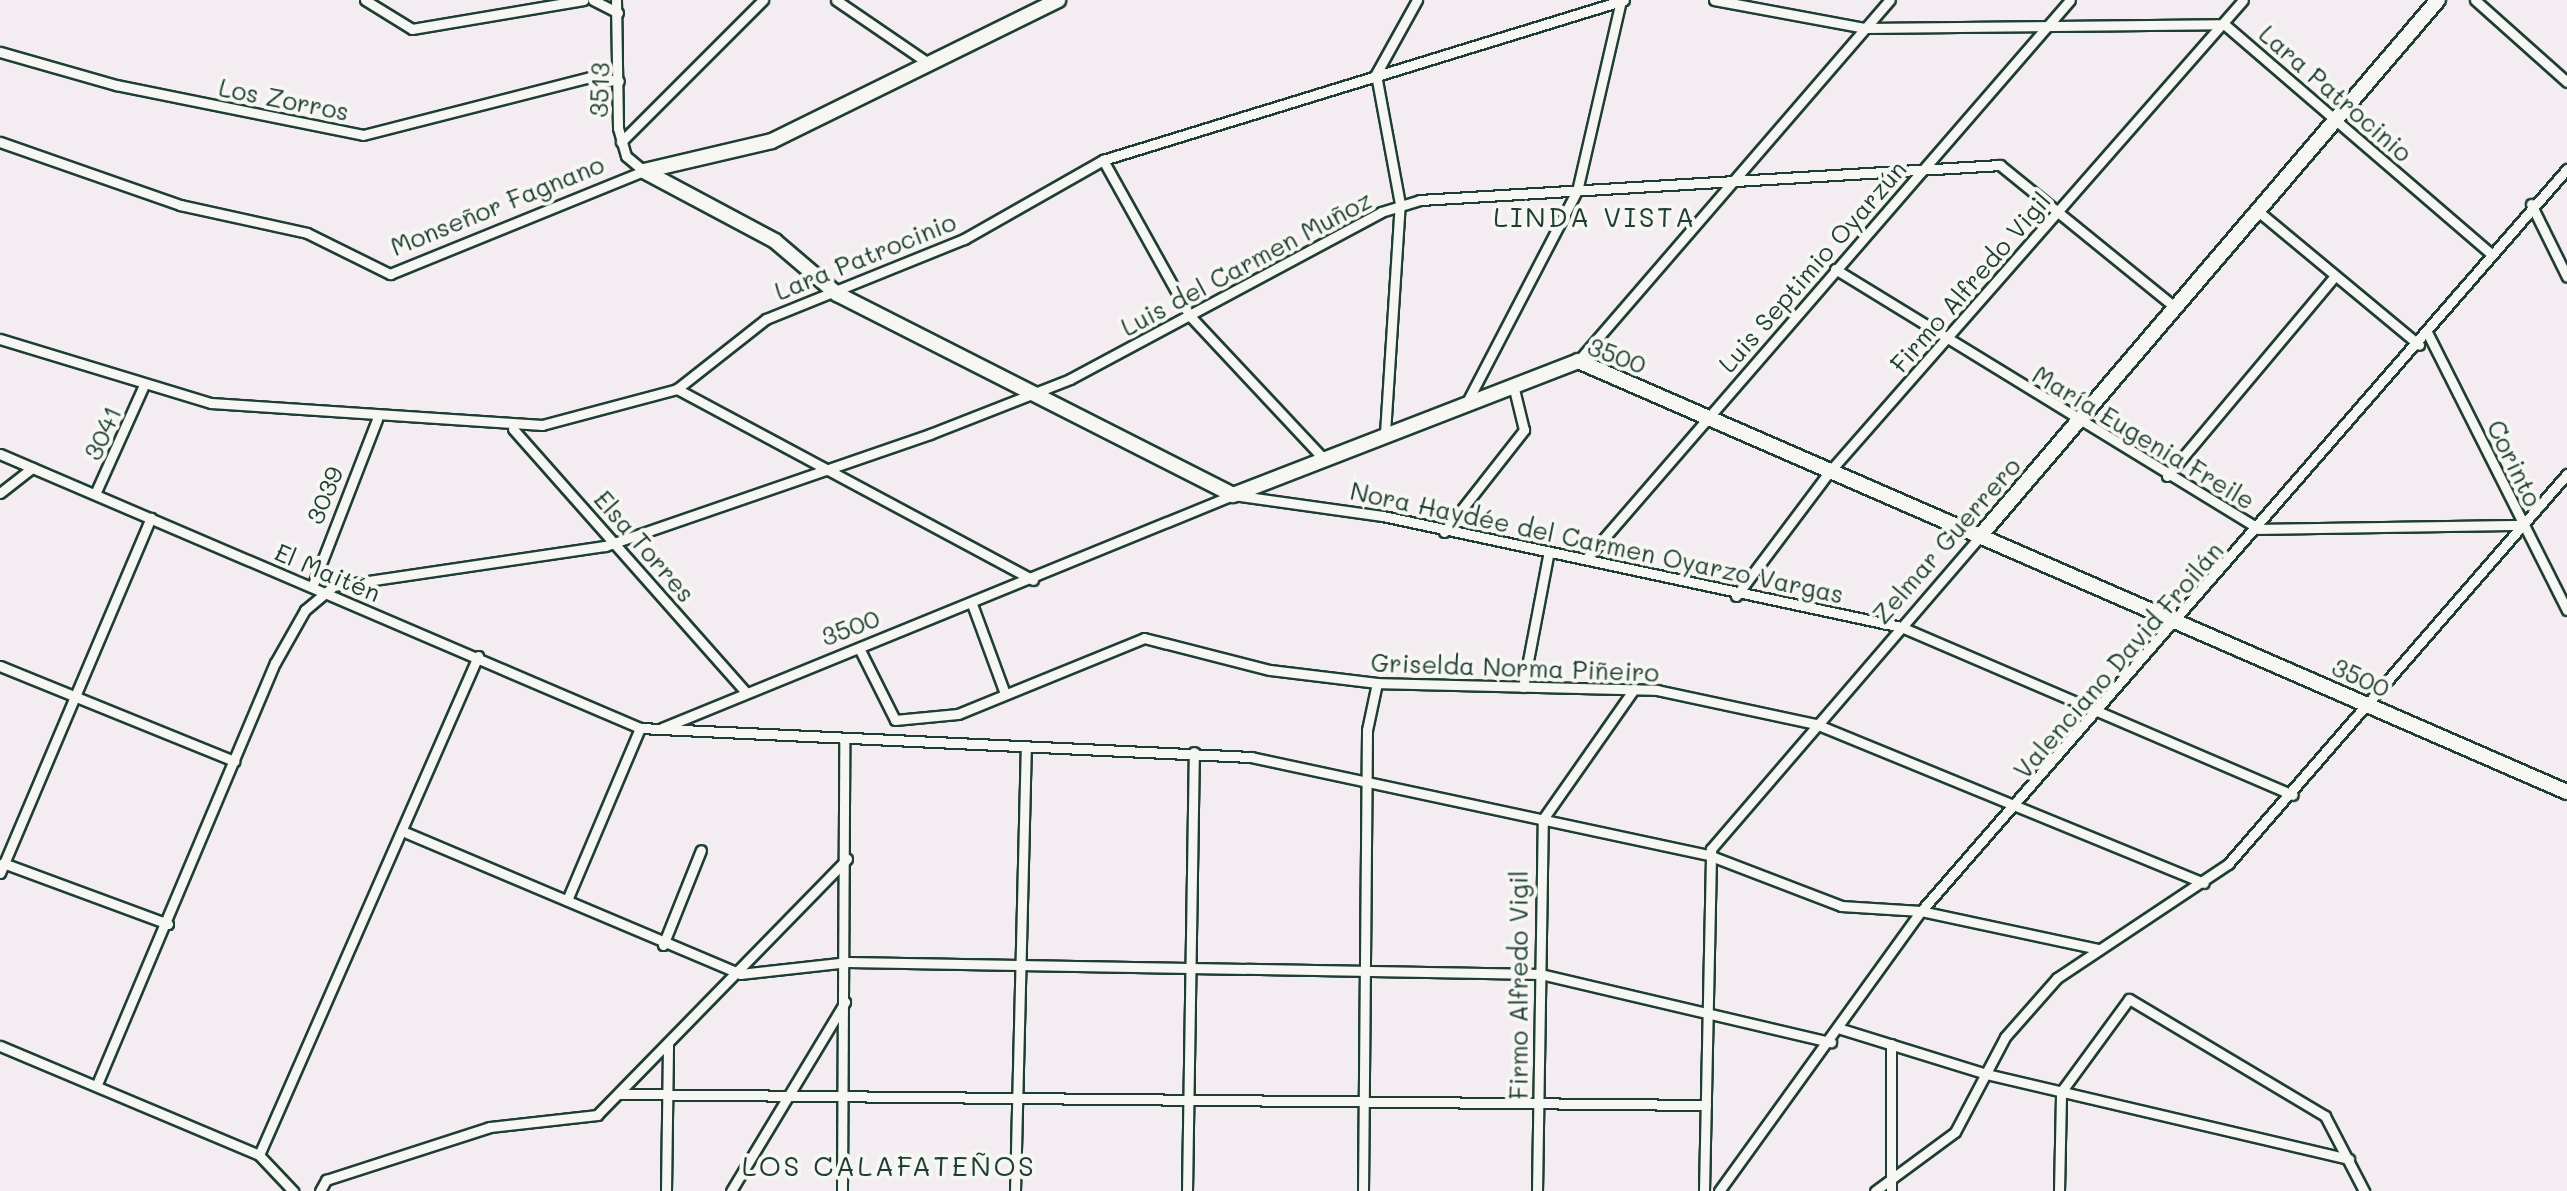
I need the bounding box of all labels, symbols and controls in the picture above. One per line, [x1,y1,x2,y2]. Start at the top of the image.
street label: Lara Patrocinio [2253,18,2419,168]
street label: 3513 [583,62,615,118]
street label: Los Zorros [216,72,352,126]
street label: Monseñor Fagnano [386,148,608,262]
street label: Luis Septimio Oyarzún [1712,154,1912,378]
street label: Luis del Carmen Muñoz [1116,184,1376,342]
street label: Firmo Alfredo Vigil [1884,186,2056,378]
district label: LINDA VISTA [1493,199,1697,233]
street label: Lara Patrocinio [770,206,960,306]
street label: 3500 [1584,331,1650,379]
street label: María Eugenia Freile [2027,359,2261,515]
street label: 3041 [77,401,127,465]
street label: Corinto [2481,415,2549,511]
street label: Zelmar Guerrero [1866,451,2026,629]
street label: 3039 [299,462,349,528]
street label: Nora Haydée del Carmen Oyarzo Vargas [1348,475,1846,609]
street label: Elsa Torres [588,484,702,608]
street label: Valenciano David Froilán [2007,535,2229,785]
street label: El Maitén [271,536,385,608]
street label: 3500 [817,602,883,652]
street label: Griselda Norma Piñeiro [1370,647,1660,687]
street label: 3500 [2327,651,2395,703]
street label: Firmo Alfredo Vigil [1503,870,1533,1100]
district label: LOS CALAFATEÑOS [742,1148,1036,1182]

